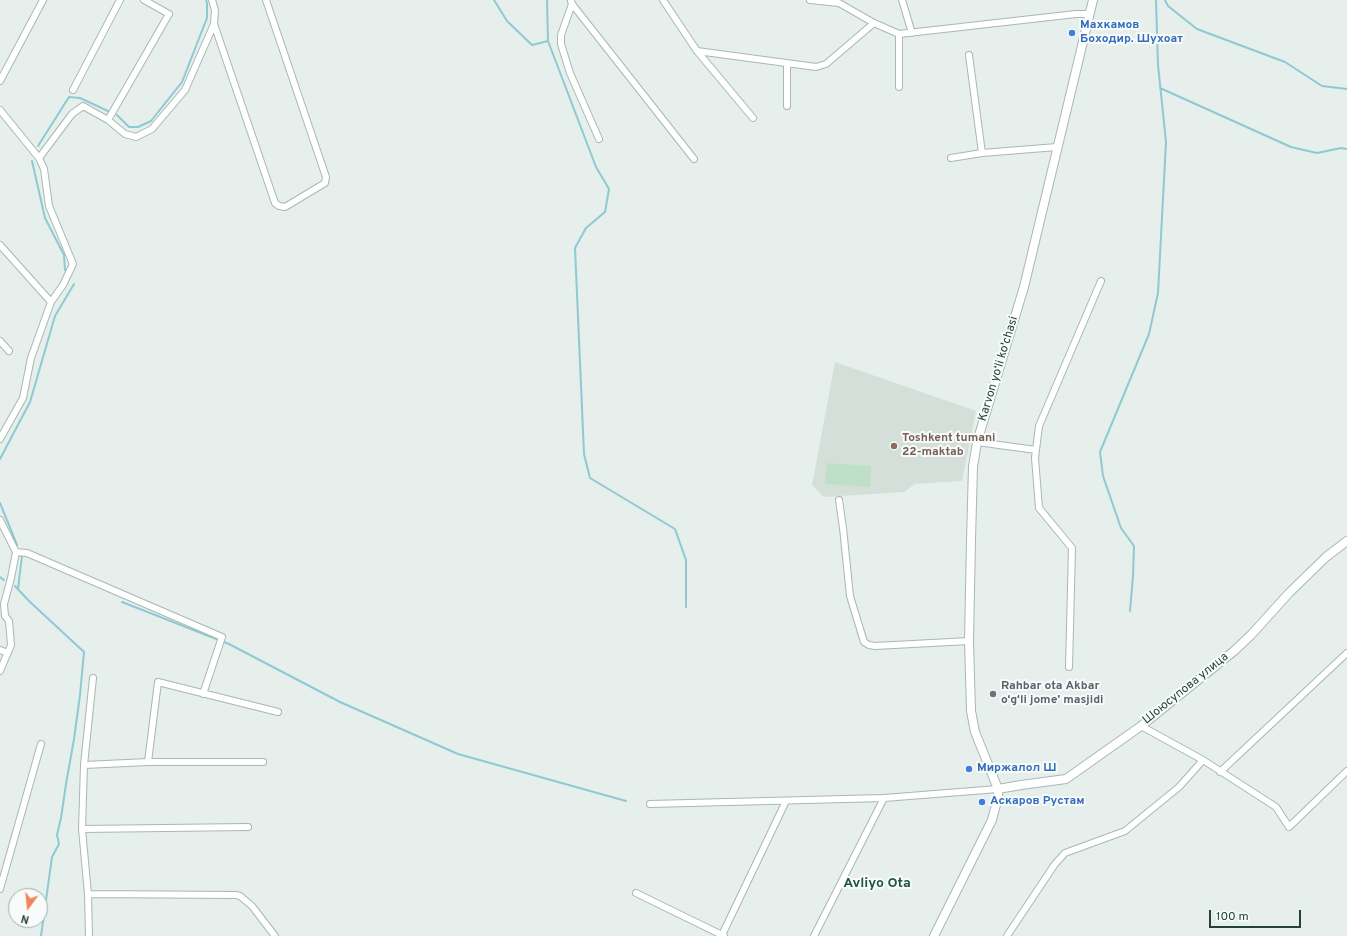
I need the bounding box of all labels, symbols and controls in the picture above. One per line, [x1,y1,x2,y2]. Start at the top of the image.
place label: Махкамов Боходир. Шухоат [1080,19,1183,47]
marker: Махкамов Боходир. Шухоат [1067,28,1077,38]
street label: Karvon yo‘li ko'chasi [976,315,1022,423]
place label: Toshkent tumani 22-maktab [902,432,995,460]
marker: Toshkent tumani 22-maktab [889,441,899,451]
street label: Шоюсупова улица [1140,650,1232,728]
place label: Rahbar ota Akbar o‘g‘li jome’ masjidi [1001,680,1103,708]
marker: Rahbar ota Akbar o‘g‘li jome’ masjidi [988,689,998,699]
place label: Миржалол Ш [977,762,1056,776]
marker: Миржалол Ш [964,764,974,774]
place label: Аскаров Рустам [990,795,1085,809]
marker: Аскаров Рустам [977,797,987,807]
district label: Avliyo Ota [843,876,911,892]
north arrow [8,888,48,928]
scale bar [1211,902,1303,928]
text: 100 m [1216,909,1249,925]
text: N [20,911,31,926]

